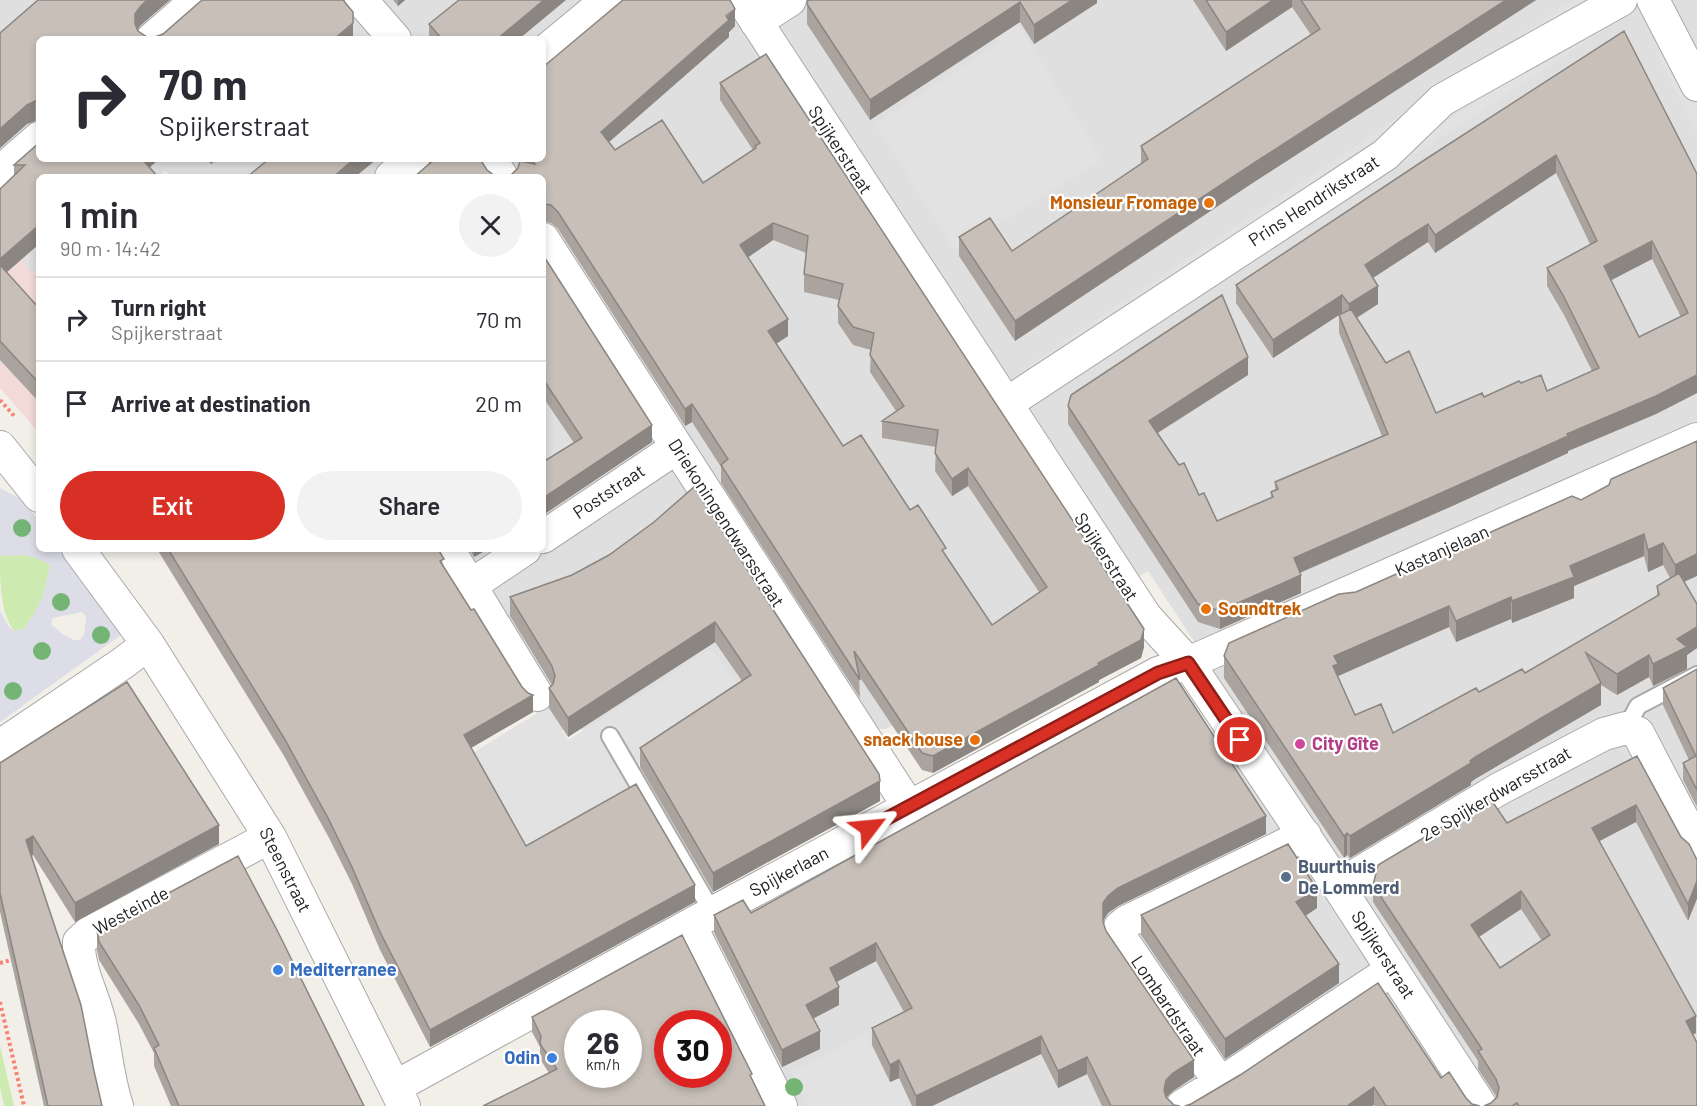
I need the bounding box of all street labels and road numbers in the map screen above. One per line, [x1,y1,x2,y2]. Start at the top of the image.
street label: Spijkerstraat [804,101,878,198]
street label: Prins Hendrikstraat [1244,150,1383,251]
street label: Driekoningendwarsstraat [664,434,790,611]
street label: Poststraat [568,459,649,523]
street label: Spijkerstraat [1070,508,1144,605]
street label: Kastanjelaan [1391,520,1492,581]
street label: 2e Spijkerdwarsstraat [1416,741,1575,845]
street label: Steenstraat [255,823,317,916]
street label: Spijkerlaan [745,841,832,901]
street label: Westeinde [89,881,172,939]
street label: Spijkerstraat [1347,906,1421,1003]
street label: Lombardstraat [1127,951,1211,1060]

